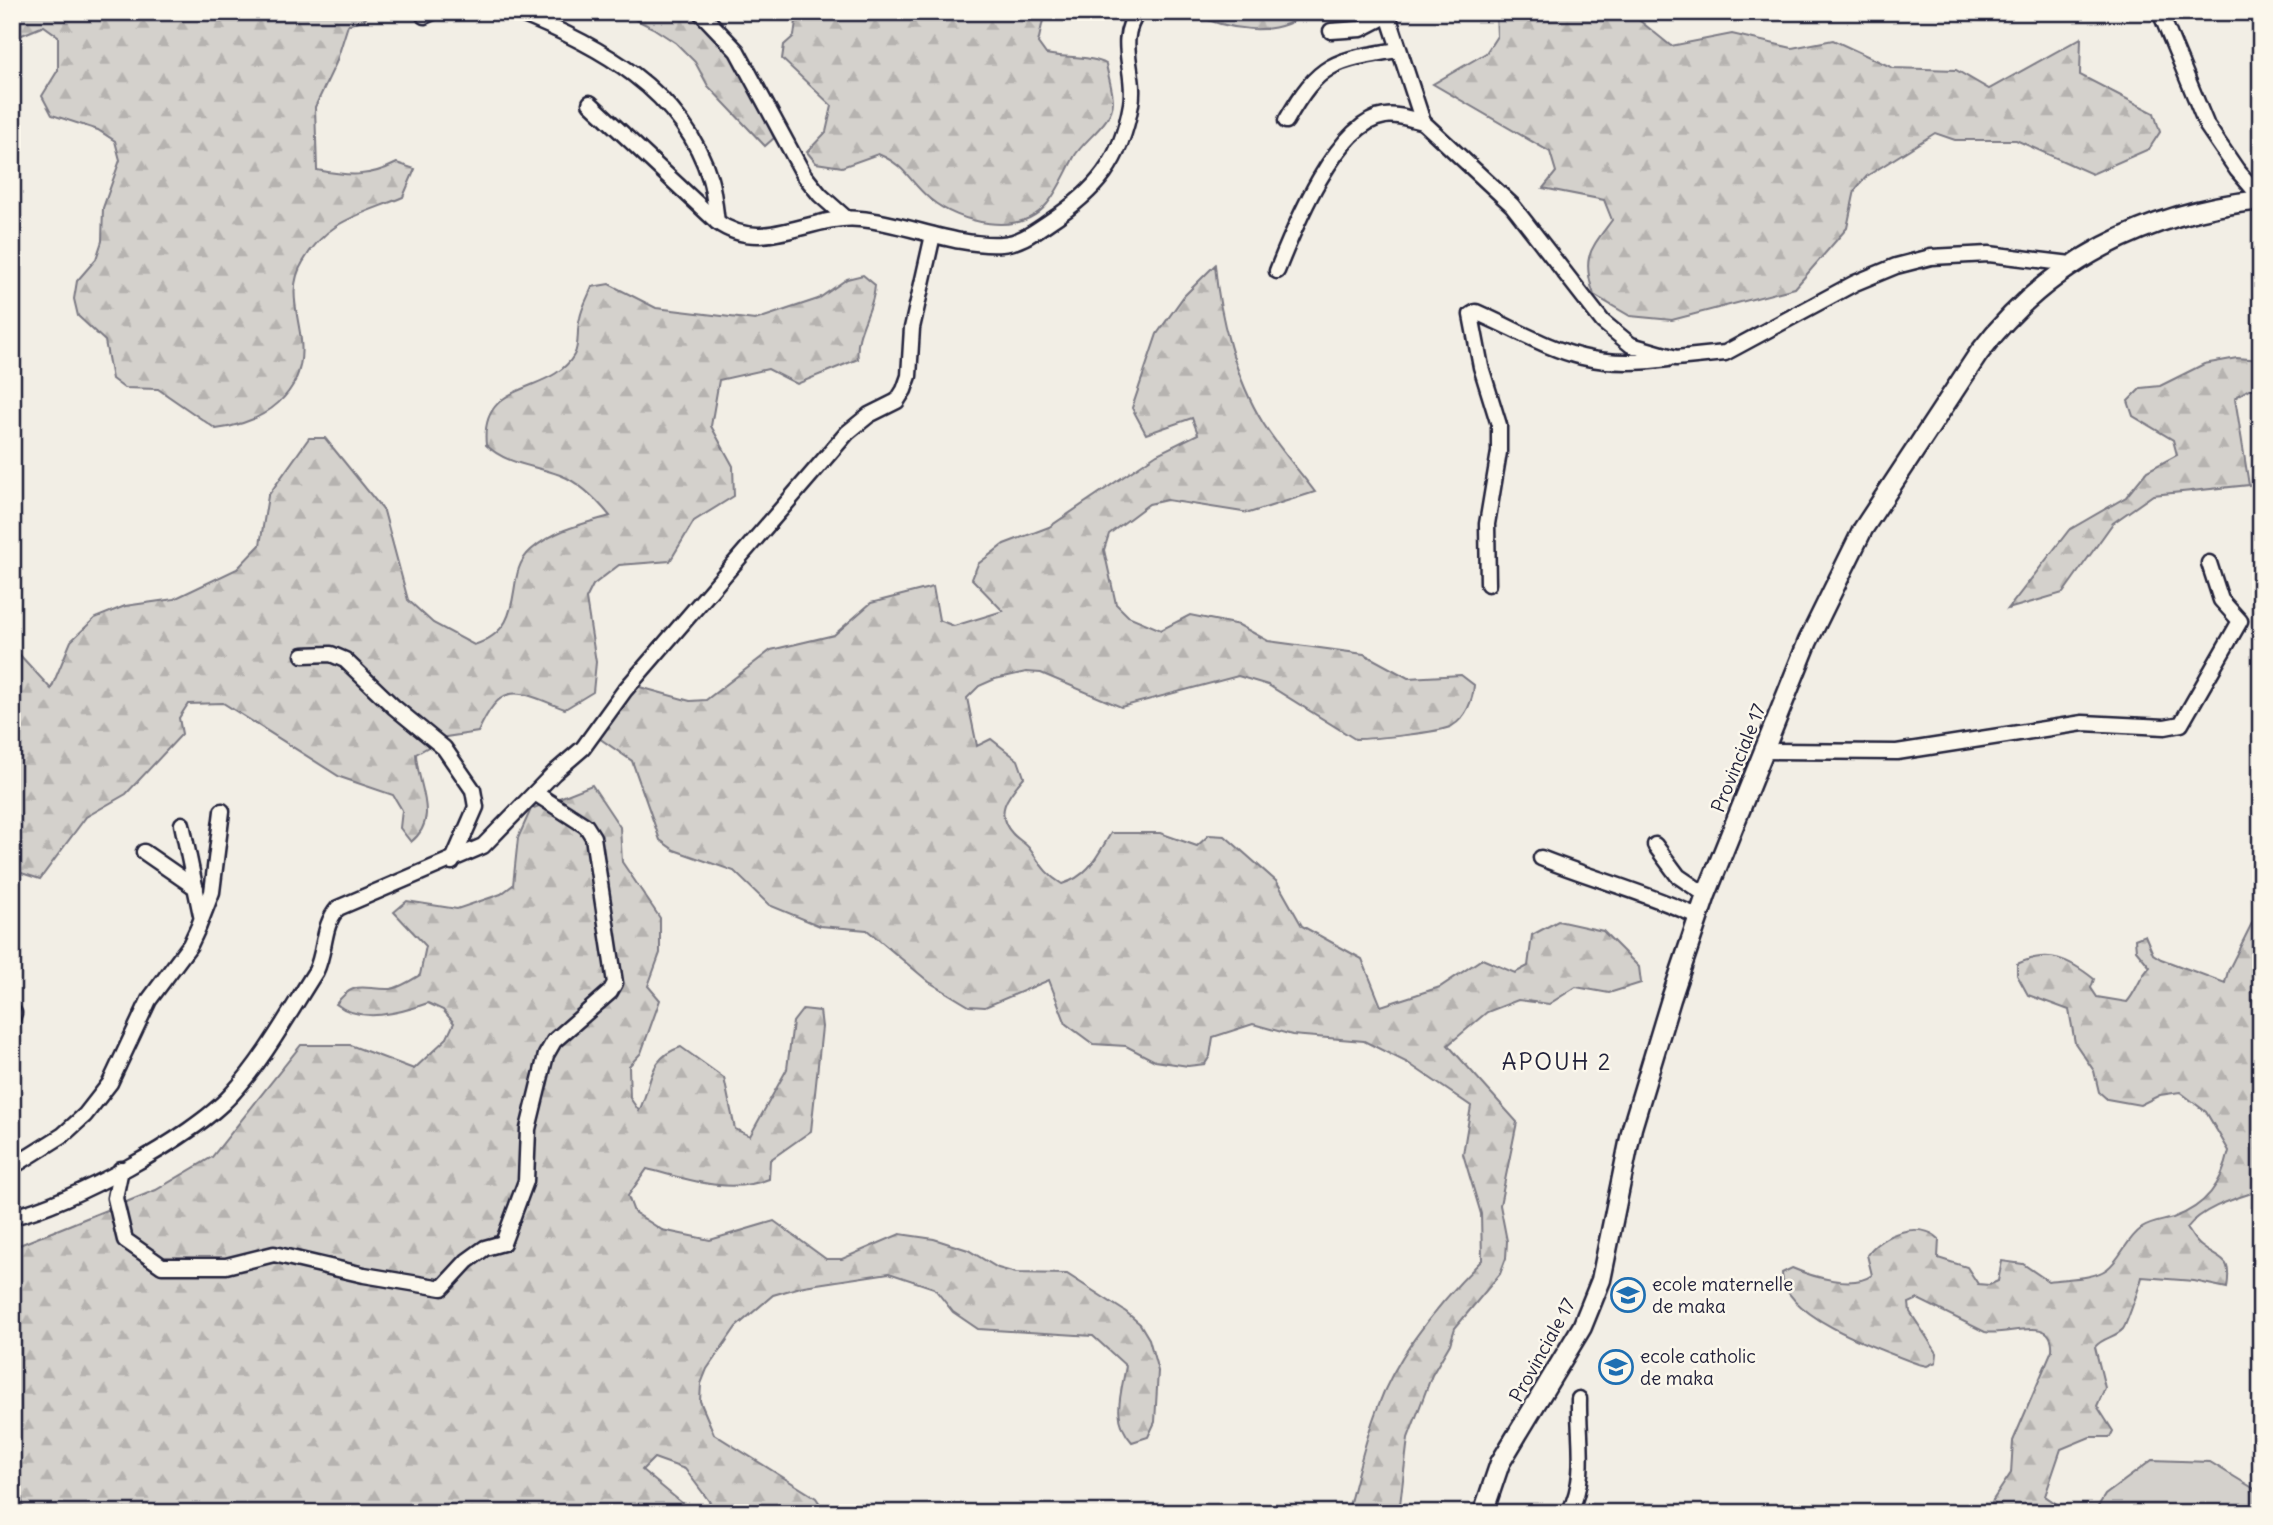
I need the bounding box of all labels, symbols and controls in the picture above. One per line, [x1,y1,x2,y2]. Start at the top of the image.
street label: Provinciale 17 [1705,700,1771,816]
district label: APOUH 2 [1502,1047,1612,1076]
place label: ecole maternelle de maka [1652,1272,1793,1318]
school or university icon: ecole maternelle de maka [1609,1276,1647,1314]
street label: Provinciale 17 [1504,1294,1580,1406]
place label: ecole catholic de maka [1640,1344,1756,1390]
school or university icon: ecole catholic de maka [1597,1348,1635,1386]

